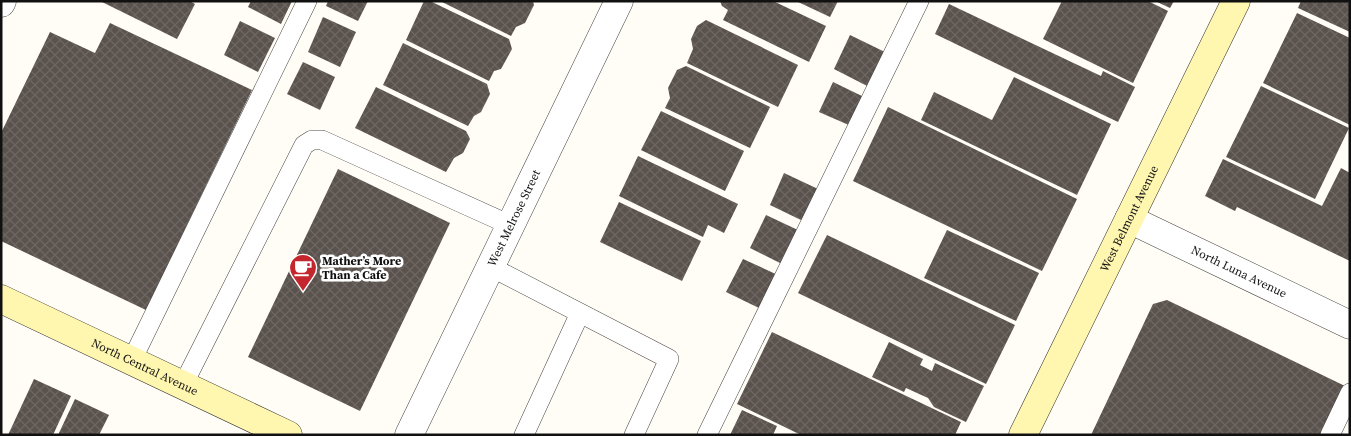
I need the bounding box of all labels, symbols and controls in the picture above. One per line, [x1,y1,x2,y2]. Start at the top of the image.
street label: West Belmont Avenue [1096,163,1162,275]
street label: West Melrose Street [484,167,544,269]
street label: North Luna Avenue [1189,242,1289,301]
cafe icon: Mather’s More Than a Cafe [288,253,318,292]
place label: Mather’s More Than a Cafe [322,253,401,283]
street label: North Central Avenue [89,335,201,399]

